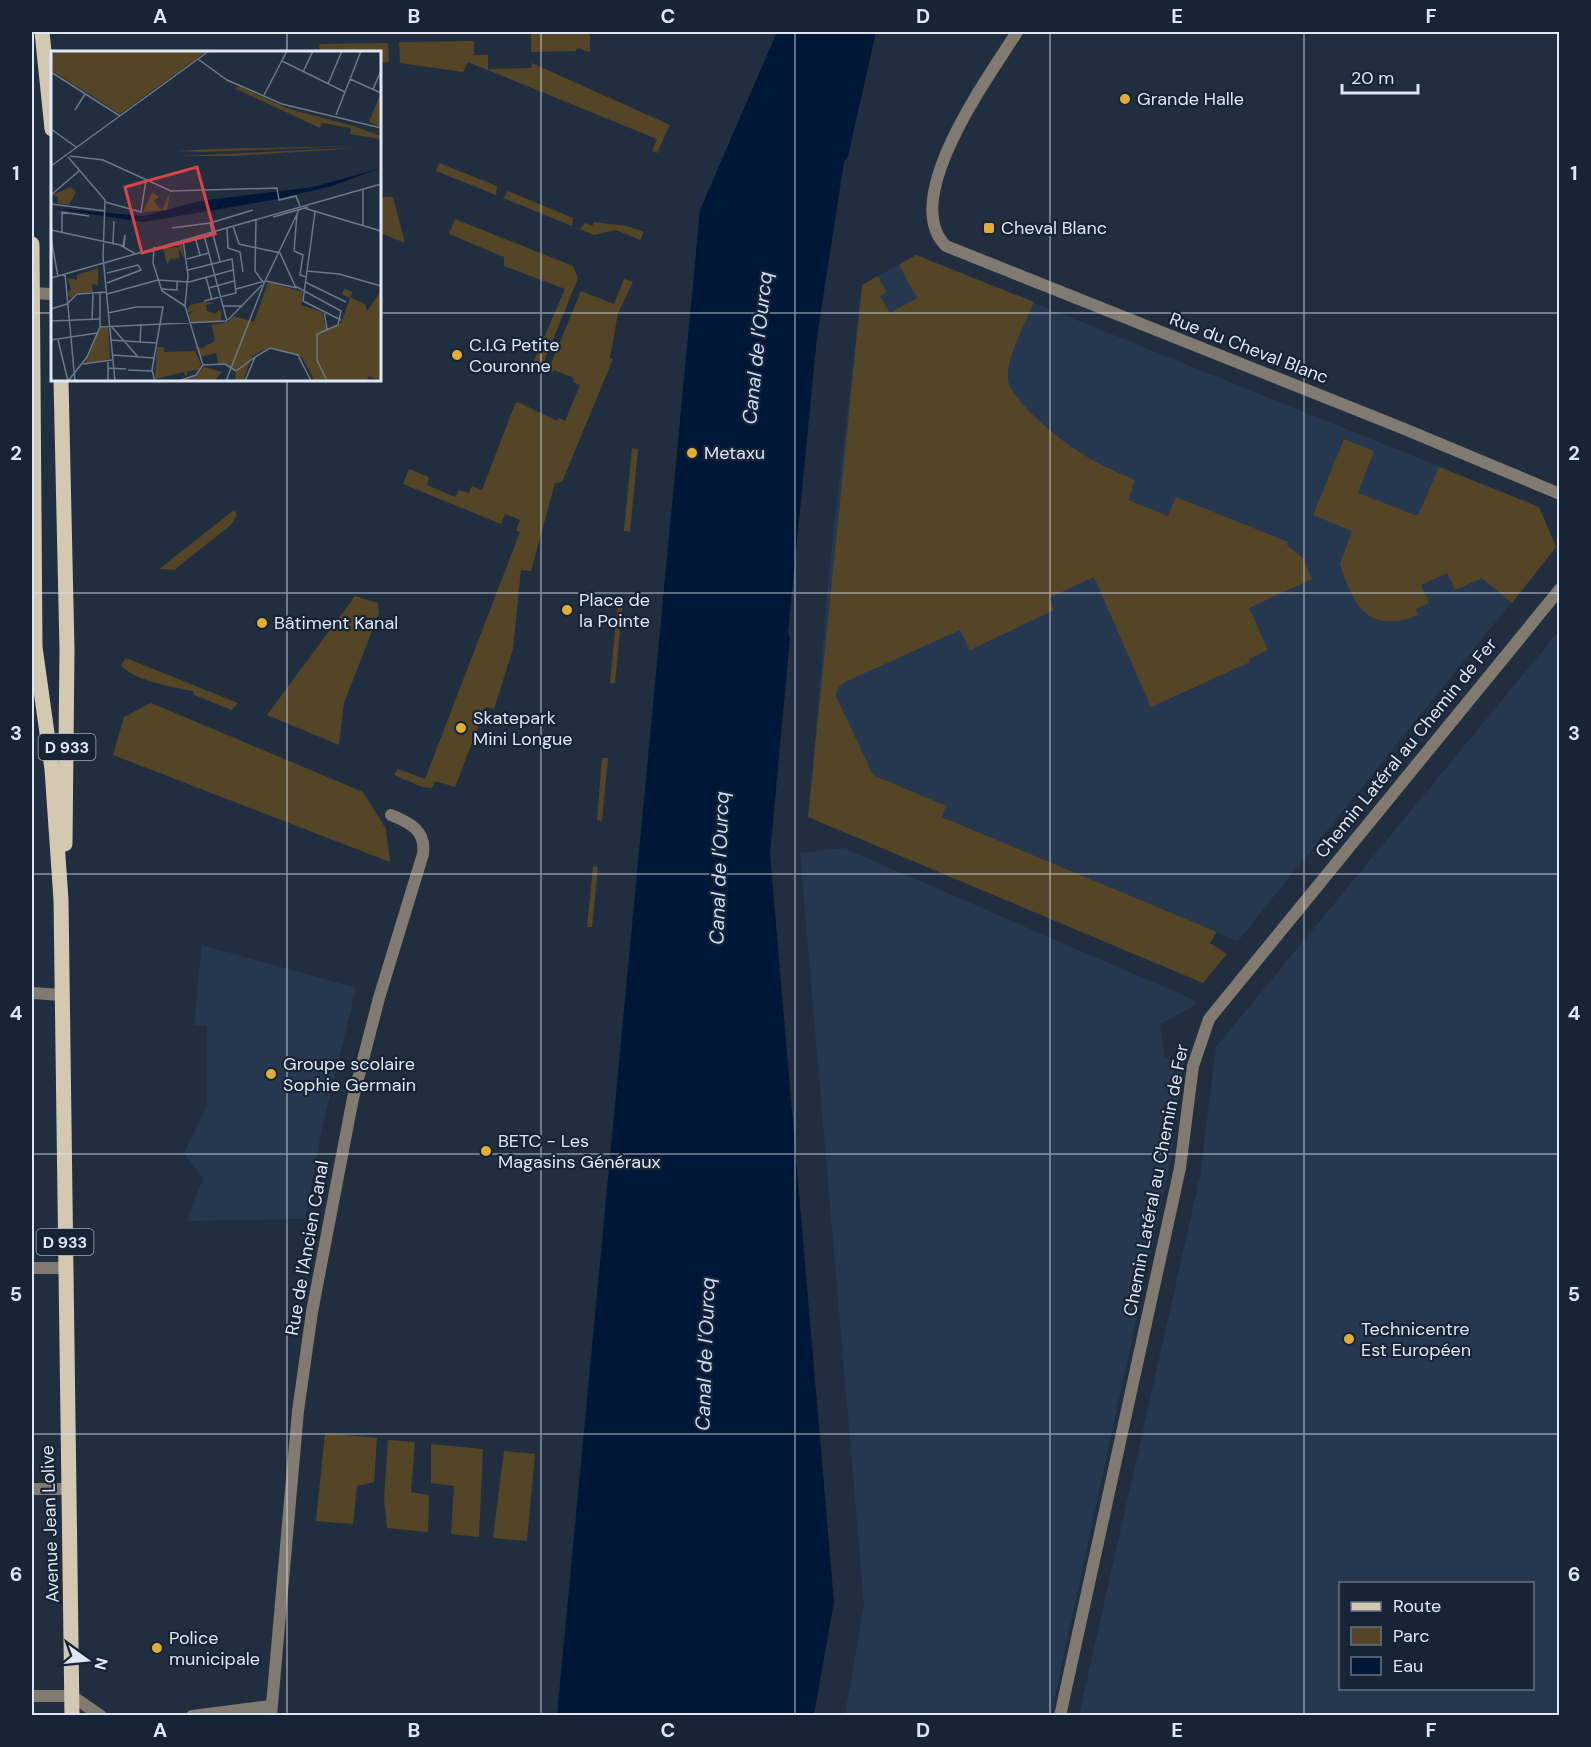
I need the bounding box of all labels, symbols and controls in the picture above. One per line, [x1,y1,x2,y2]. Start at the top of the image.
text: A [153,3,167,29]
text: B [408,3,420,29]
text: C [661,3,675,29]
text: D [916,3,930,29]
text: E [1171,3,1183,29]
text: F [1425,3,1437,29]
inset map [51,51,381,381]
scale bar [1342,57,1418,95]
text: 20 m [1351,66,1394,90]
place label: Grande Halle [1137,87,1244,111]
marker: Grande Halle [1118,92,1132,106]
text: 1 [12,160,20,186]
text: 1 [1570,160,1578,186]
place label: Cheval Blanc [1001,216,1107,240]
marker: Cheval Blanc [982,221,996,235]
water label: Canal de l'Ourcq [736,270,778,426]
street label: Rue du Cheval Blanc [1166,307,1332,389]
place label: C.I.G Petite Couronne [469,333,559,378]
marker: C.I.G Petite Couronne [450,348,464,362]
text: 2 [10,440,22,466]
text: 2 [1568,440,1580,466]
place label: Metaxu [704,441,765,465]
marker: Metaxu [685,446,699,460]
place label: Place de la Pointe [579,588,650,633]
marker: Place de la Pointe [560,603,574,617]
place label: Bâtiment Kanal [274,611,398,635]
marker: Bâtiment Kanal [255,616,269,630]
street label: Chemin Latéral au Chemin de Fer [1310,633,1503,863]
place label: Skatepark Mini Longue [473,706,573,751]
text: 3 [10,720,22,746]
text: 3 [1568,720,1580,746]
marker: Skatepark Mini Longue [454,721,468,735]
road number: D 933 [38,734,96,760]
water label: Canal de l'Ourcq [703,791,735,945]
text: 4 [10,1000,23,1026]
text: 4 [1568,1000,1581,1026]
street label: Chemin Latéral au Chemin de Fer [1118,1042,1194,1318]
place label: Groupe scolaire Sophie Germain [283,1052,416,1097]
marker: Groupe scolaire Sophie Germain [264,1067,278,1081]
place label: BETC - Les Magasins Généraux [498,1129,660,1174]
marker: BETC - Les Magasins Généraux [479,1144,493,1158]
street label: Rue de l'Ancien Canal [280,1159,334,1337]
road number: D 933 [36,1229,94,1255]
water label: Canal de l'Ourcq [689,1277,721,1431]
text: 5 [10,1281,22,1307]
text: 5 [1568,1281,1580,1307]
place label: Technicentre Est Européen [1361,1317,1471,1362]
marker: Technicentre Est Européen [1342,1332,1356,1346]
street label: Avenue Jean Lolive [35,1445,65,1603]
text: 6 [10,1561,22,1587]
text: 6 [1568,1561,1580,1587]
legend [1339,1582,1534,1690]
text: Route [1393,1594,1441,1618]
text: Parc [1393,1624,1429,1648]
place label: Police municipale [169,1626,260,1671]
north arrow [57,1630,117,1690]
marker: Police municipale [150,1641,164,1655]
text: Eau [1393,1654,1423,1678]
text: N [89,1655,113,1672]
text: A [153,1717,167,1743]
text: B [408,1717,420,1743]
text: C [661,1717,675,1743]
text: D [916,1717,930,1743]
text: E [1171,1717,1183,1743]
text: F [1425,1717,1437,1743]

